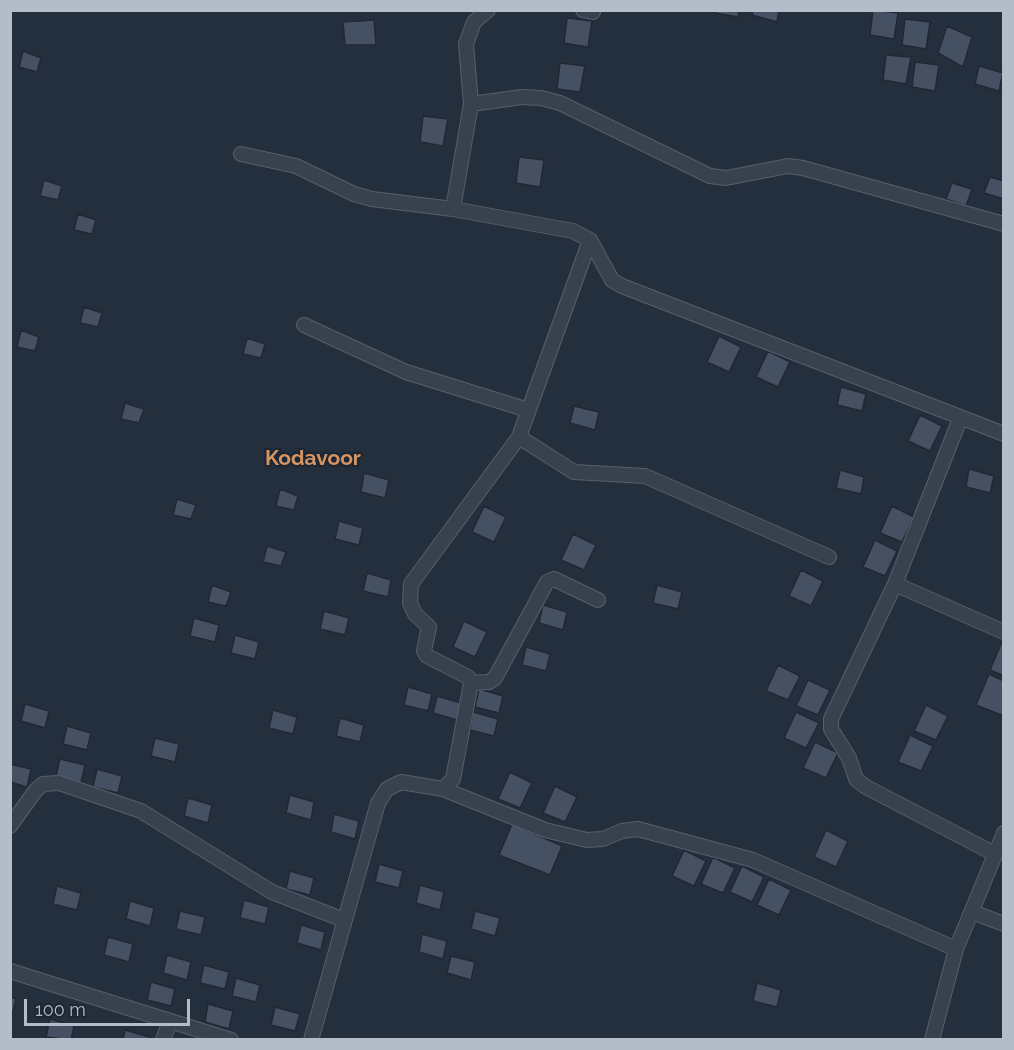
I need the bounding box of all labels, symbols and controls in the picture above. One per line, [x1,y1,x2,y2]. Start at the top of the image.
district label: Kodavoor [265,446,361,472]
scale bar [27,987,194,1025]
text: 100 m [35,999,86,1020]

